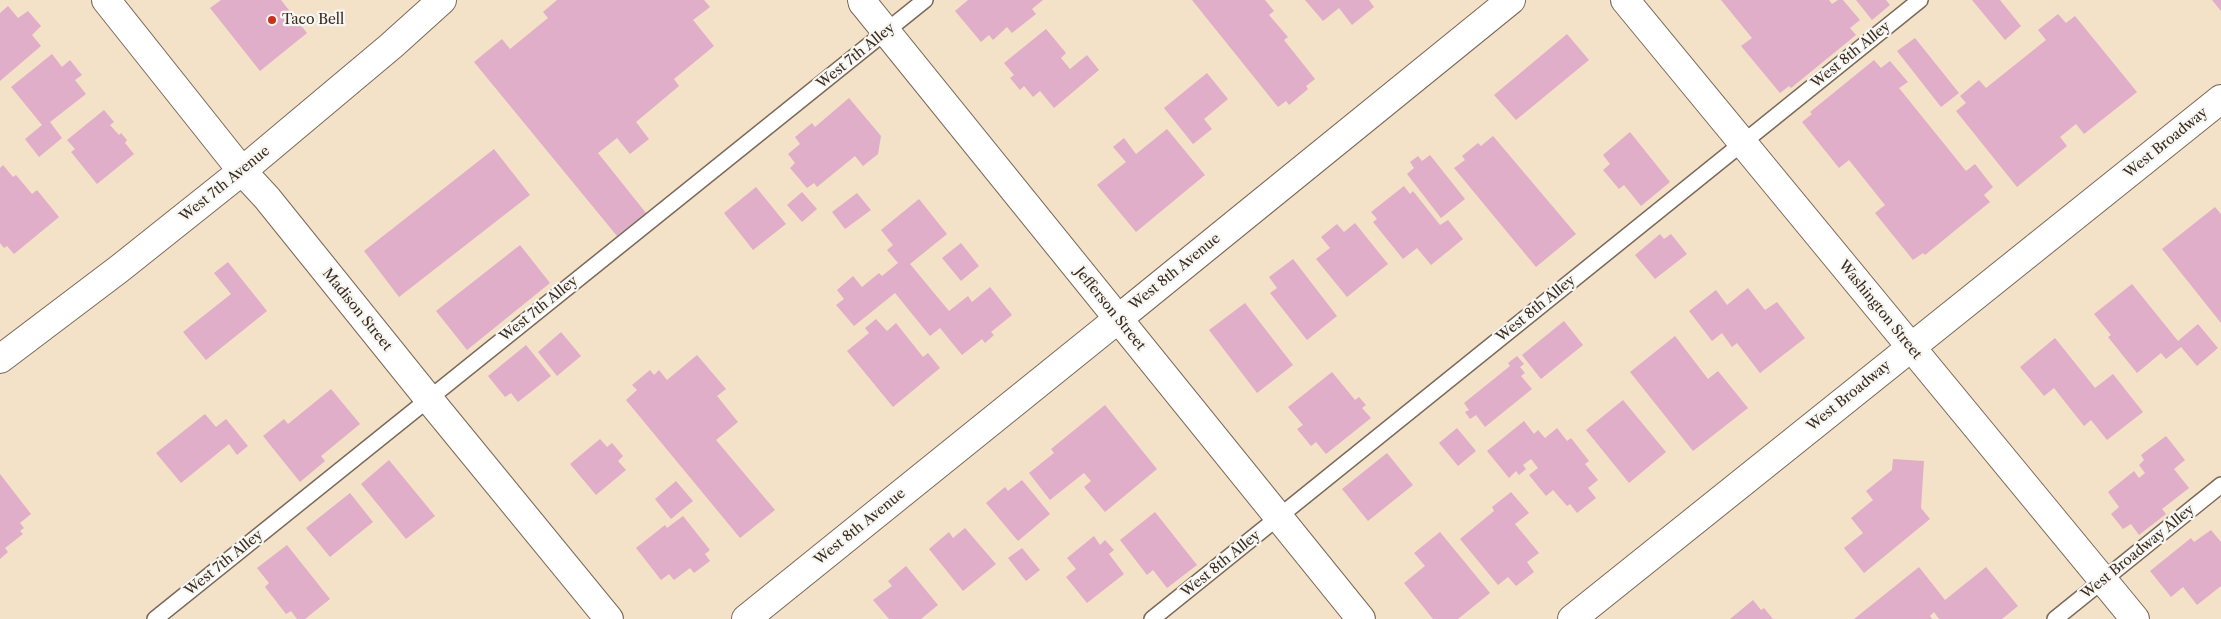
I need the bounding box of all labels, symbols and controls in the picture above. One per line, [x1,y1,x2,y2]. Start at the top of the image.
place label: Taco Bell [282,12,344,28]
marker: Taco Bell [266,14,278,26]
street label: West 8th Alley [1808,18,1894,92]
street label: West 7th Alley [814,20,898,92]
street label: West Broadway [2121,104,2211,182]
street label: West 7th Avenue [177,143,273,225]
street label: West 8th Avenue [1126,230,1224,314]
street label: Washington Street [1835,257,1925,363]
street label: Jefferson Street [1071,264,1149,354]
street label: Madison Street [319,265,395,355]
street label: West 8th Alley [1493,272,1579,346]
street label: West 7th Alley [497,273,581,345]
street label: West Broadway [1804,357,1894,435]
street label: West 8th Avenue [811,485,909,569]
street label: West Broadway Alley [2078,501,2198,603]
street label: West 7th Alley [182,527,266,599]
street label: West 8th Alley [1178,527,1264,601]

